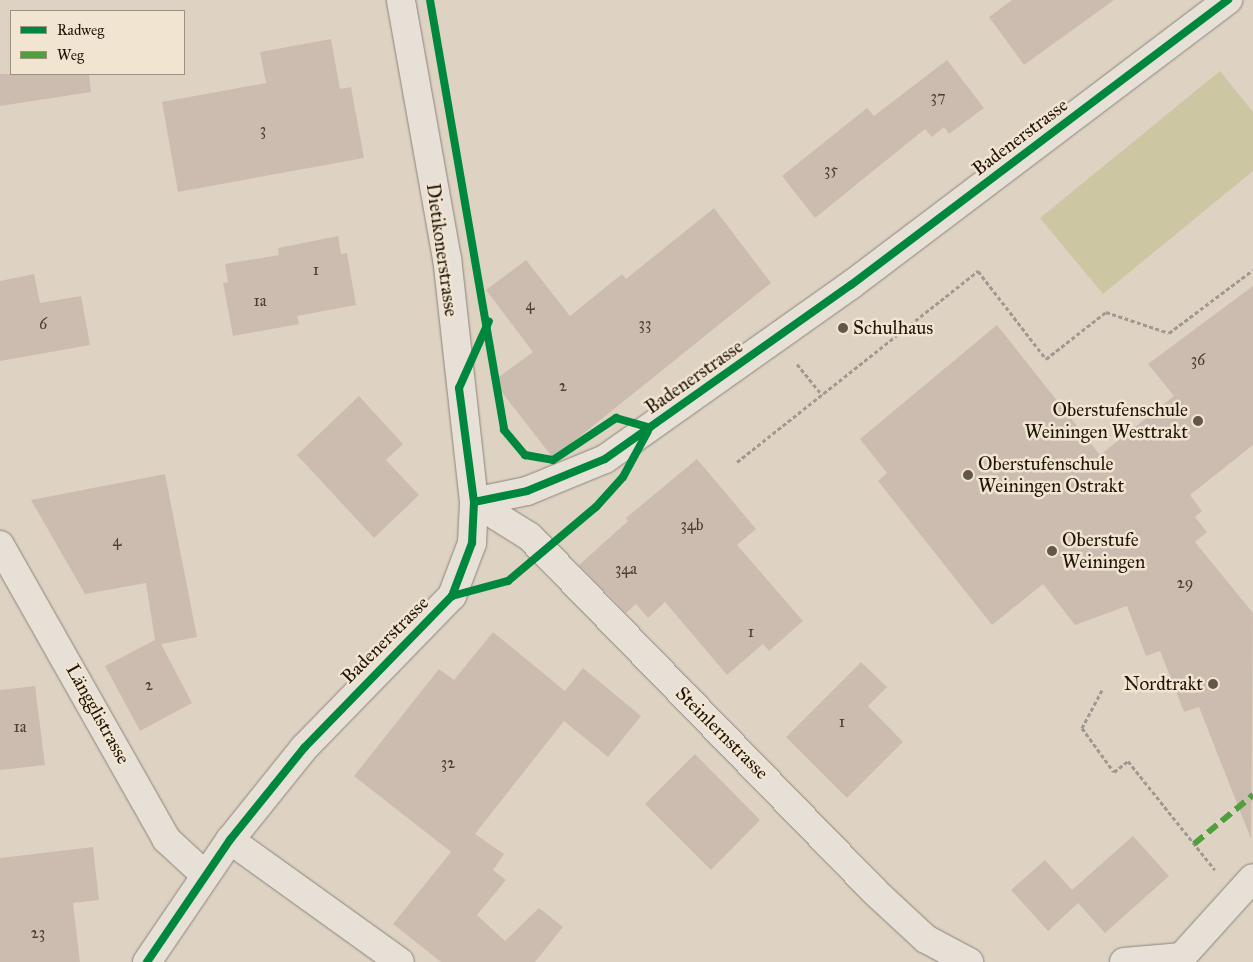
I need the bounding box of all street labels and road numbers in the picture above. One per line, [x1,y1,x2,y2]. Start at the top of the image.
street label: Badenerstrasse [968,94,1072,180]
street label: Dietikonerstrasse [421,182,463,318]
street label: Badenerstrasse [641,335,747,419]
street label: Badenerstrasse [337,592,433,688]
street label: Längglistrasse [61,660,135,768]
street label: Steinlernstrasse [671,682,773,784]

